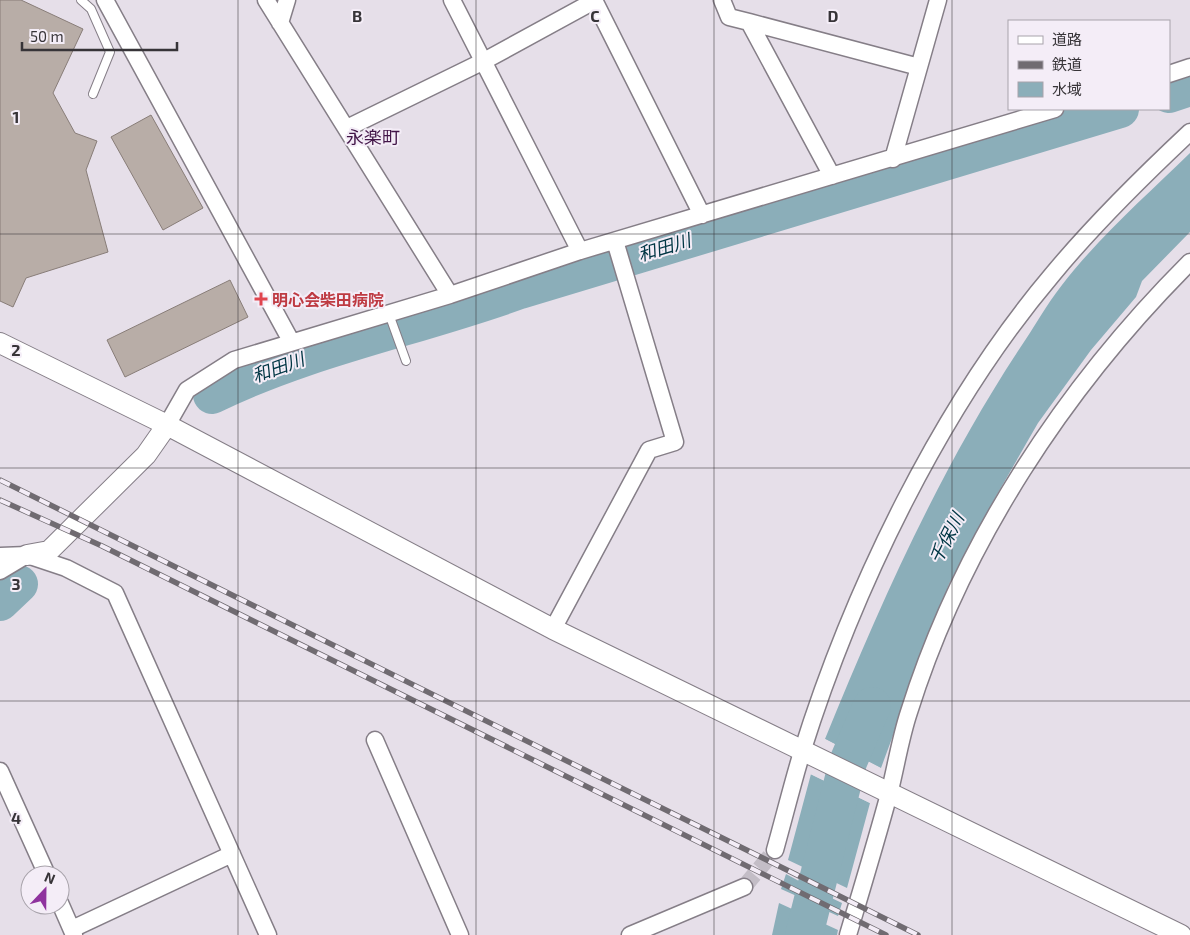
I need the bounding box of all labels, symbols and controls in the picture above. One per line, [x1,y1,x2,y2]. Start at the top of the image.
text: B [352,6,362,25]
text: C [590,6,600,25]
text: D [828,6,839,25]
scale bar [22,20,178,52]
legend [1008,20,1170,110]
text: 50 m [30,27,64,45]
text: 道路 [1052,30,1082,48]
text: 鉄道 [1052,55,1082,73]
text: 水域 [1052,80,1082,98]
text: 1 [13,107,19,126]
district label: 永楽町 [346,126,400,148]
water label: 和田川 [635,228,695,265]
place label: 明心会柴田病院 [272,290,384,309]
marker: 明心会柴田病院 [254,292,268,306]
text: 2 [11,340,21,359]
water label: 和田川 [249,347,309,387]
water label: 千保川 [924,507,969,567]
text: 3 [11,574,21,593]
text: 4 [11,808,21,827]
north arrow [20,865,70,915]
text: N [42,868,58,887]

